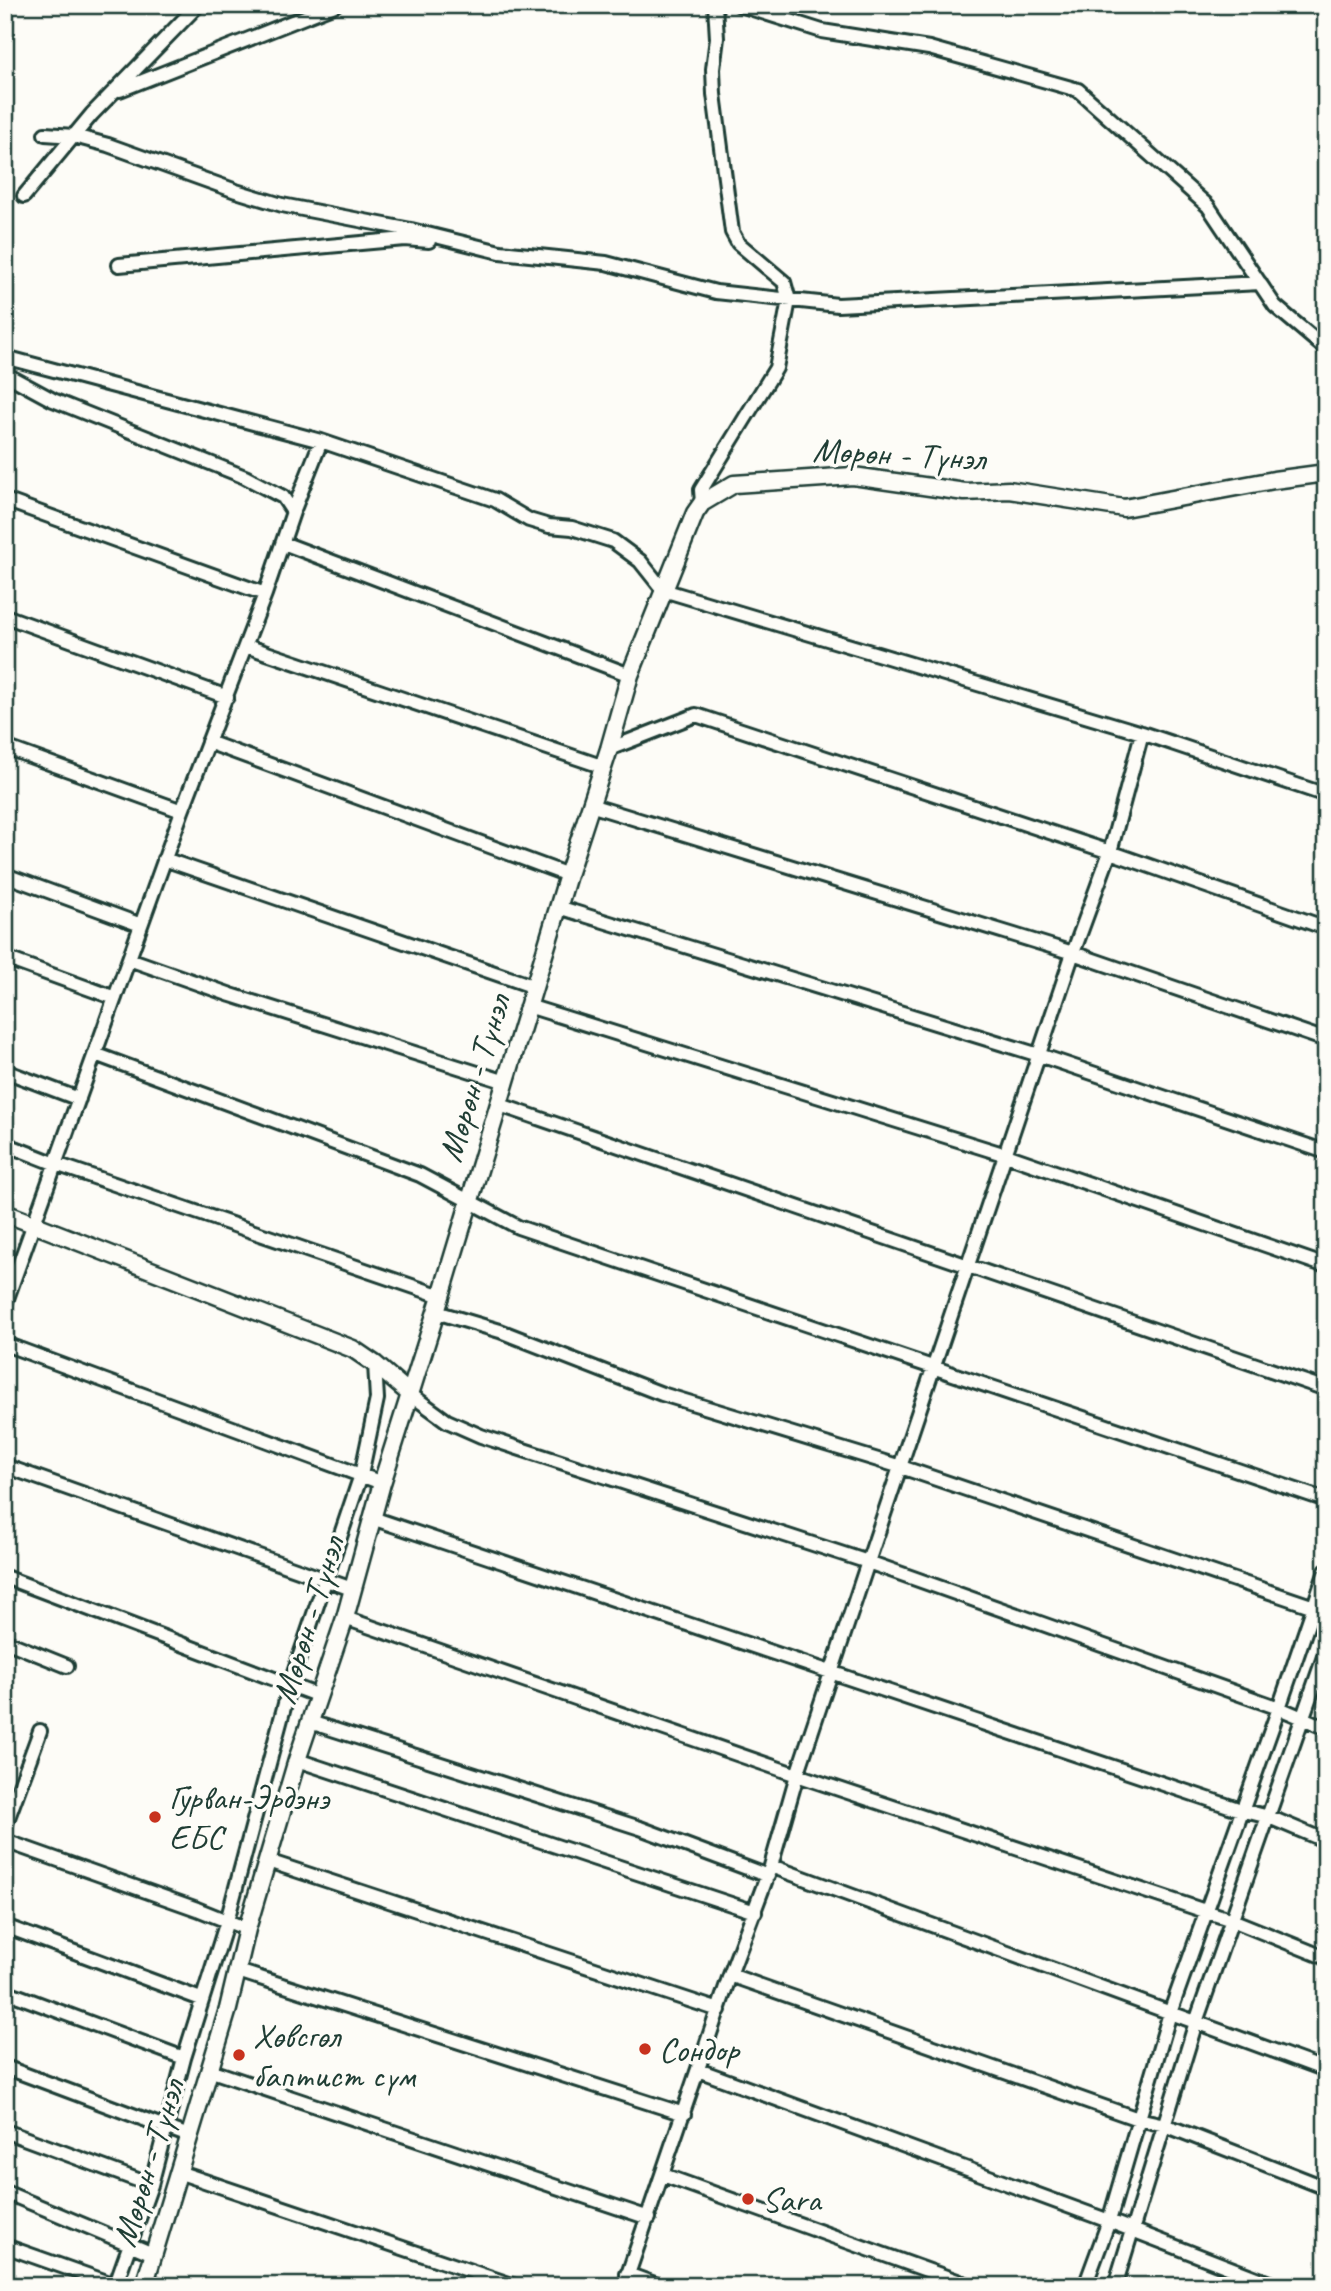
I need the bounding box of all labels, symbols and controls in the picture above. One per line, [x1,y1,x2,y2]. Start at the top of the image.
street label: Мөрөн - Түнэл [812,427,989,481]
street label: Мөрөн - Түнэл [427,986,521,1167]
street label: Мөрөн - Түнэл [261,1528,355,1709]
place label: Гурван-Эрдэнэ ЕБС [169,1775,331,1860]
marker: Гурван-Эрдэнэ ЕБС [147,1809,163,1825]
place label: Хөвсгөл баптист сүм [253,2013,417,2098]
place label: Сондор [659,2027,741,2072]
marker: Сондор [637,2041,653,2057]
marker: Хөвсгөл баптист сүм [231,2047,247,2063]
street label: Мөрөн - Түнэл [101,2071,195,2252]
place label: Sara [762,2177,823,2222]
marker: Sara [740,2191,756,2207]

